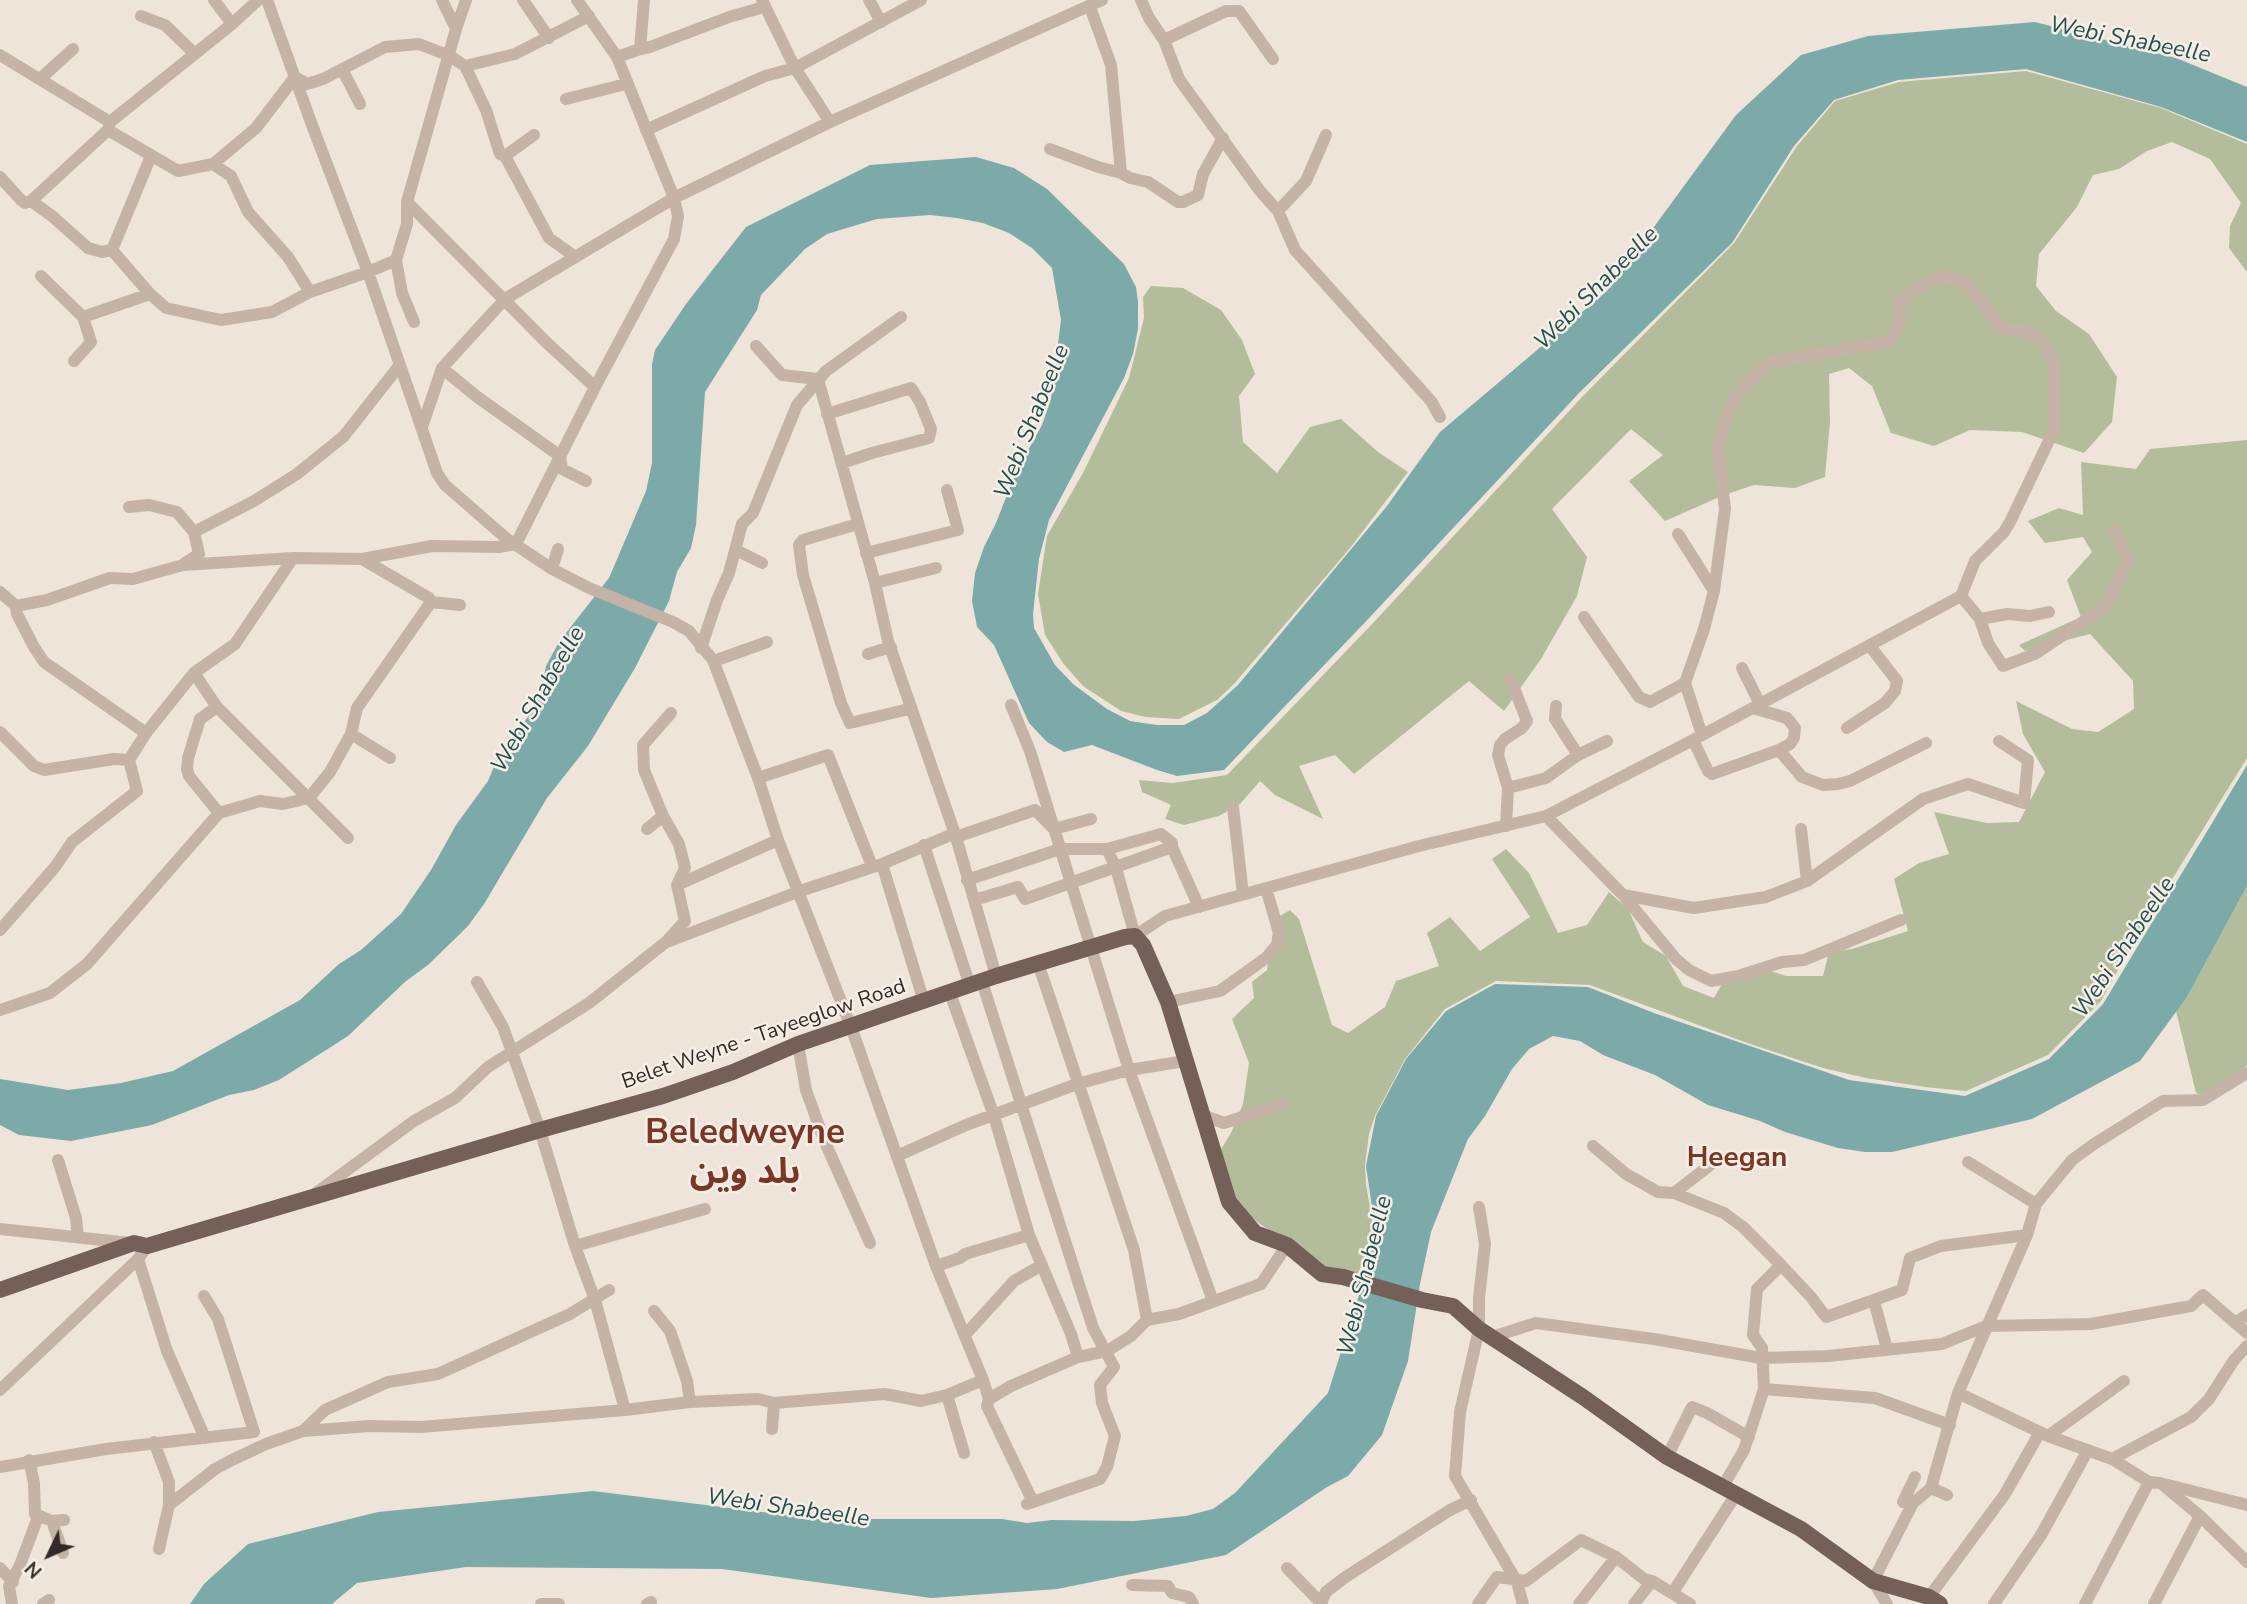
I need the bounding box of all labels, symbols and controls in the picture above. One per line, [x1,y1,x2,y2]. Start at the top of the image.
water label: Webi Shabeelle [2047,12,2213,70]
water label: Webi Shabeelle [1529,221,1665,357]
water label: Webi Shabeelle [990,341,1076,503]
water label: Webi Shabeelle [486,622,592,778]
water label: Webi Shabeelle [2068,872,2182,1024]
street label: Belet Weyne - Tayeeglow Road [619,974,909,1096]
district label: Beledweyne بلد وين [645,1114,845,1196]
district label: Heegan [1687,1142,1787,1176]
water label: Webi Shabeelle [1333,1193,1399,1359]
water label: Webi Shabeelle [705,1484,871,1534]
north arrow [14,1520,84,1590]
text: N [20,1555,48,1584]

